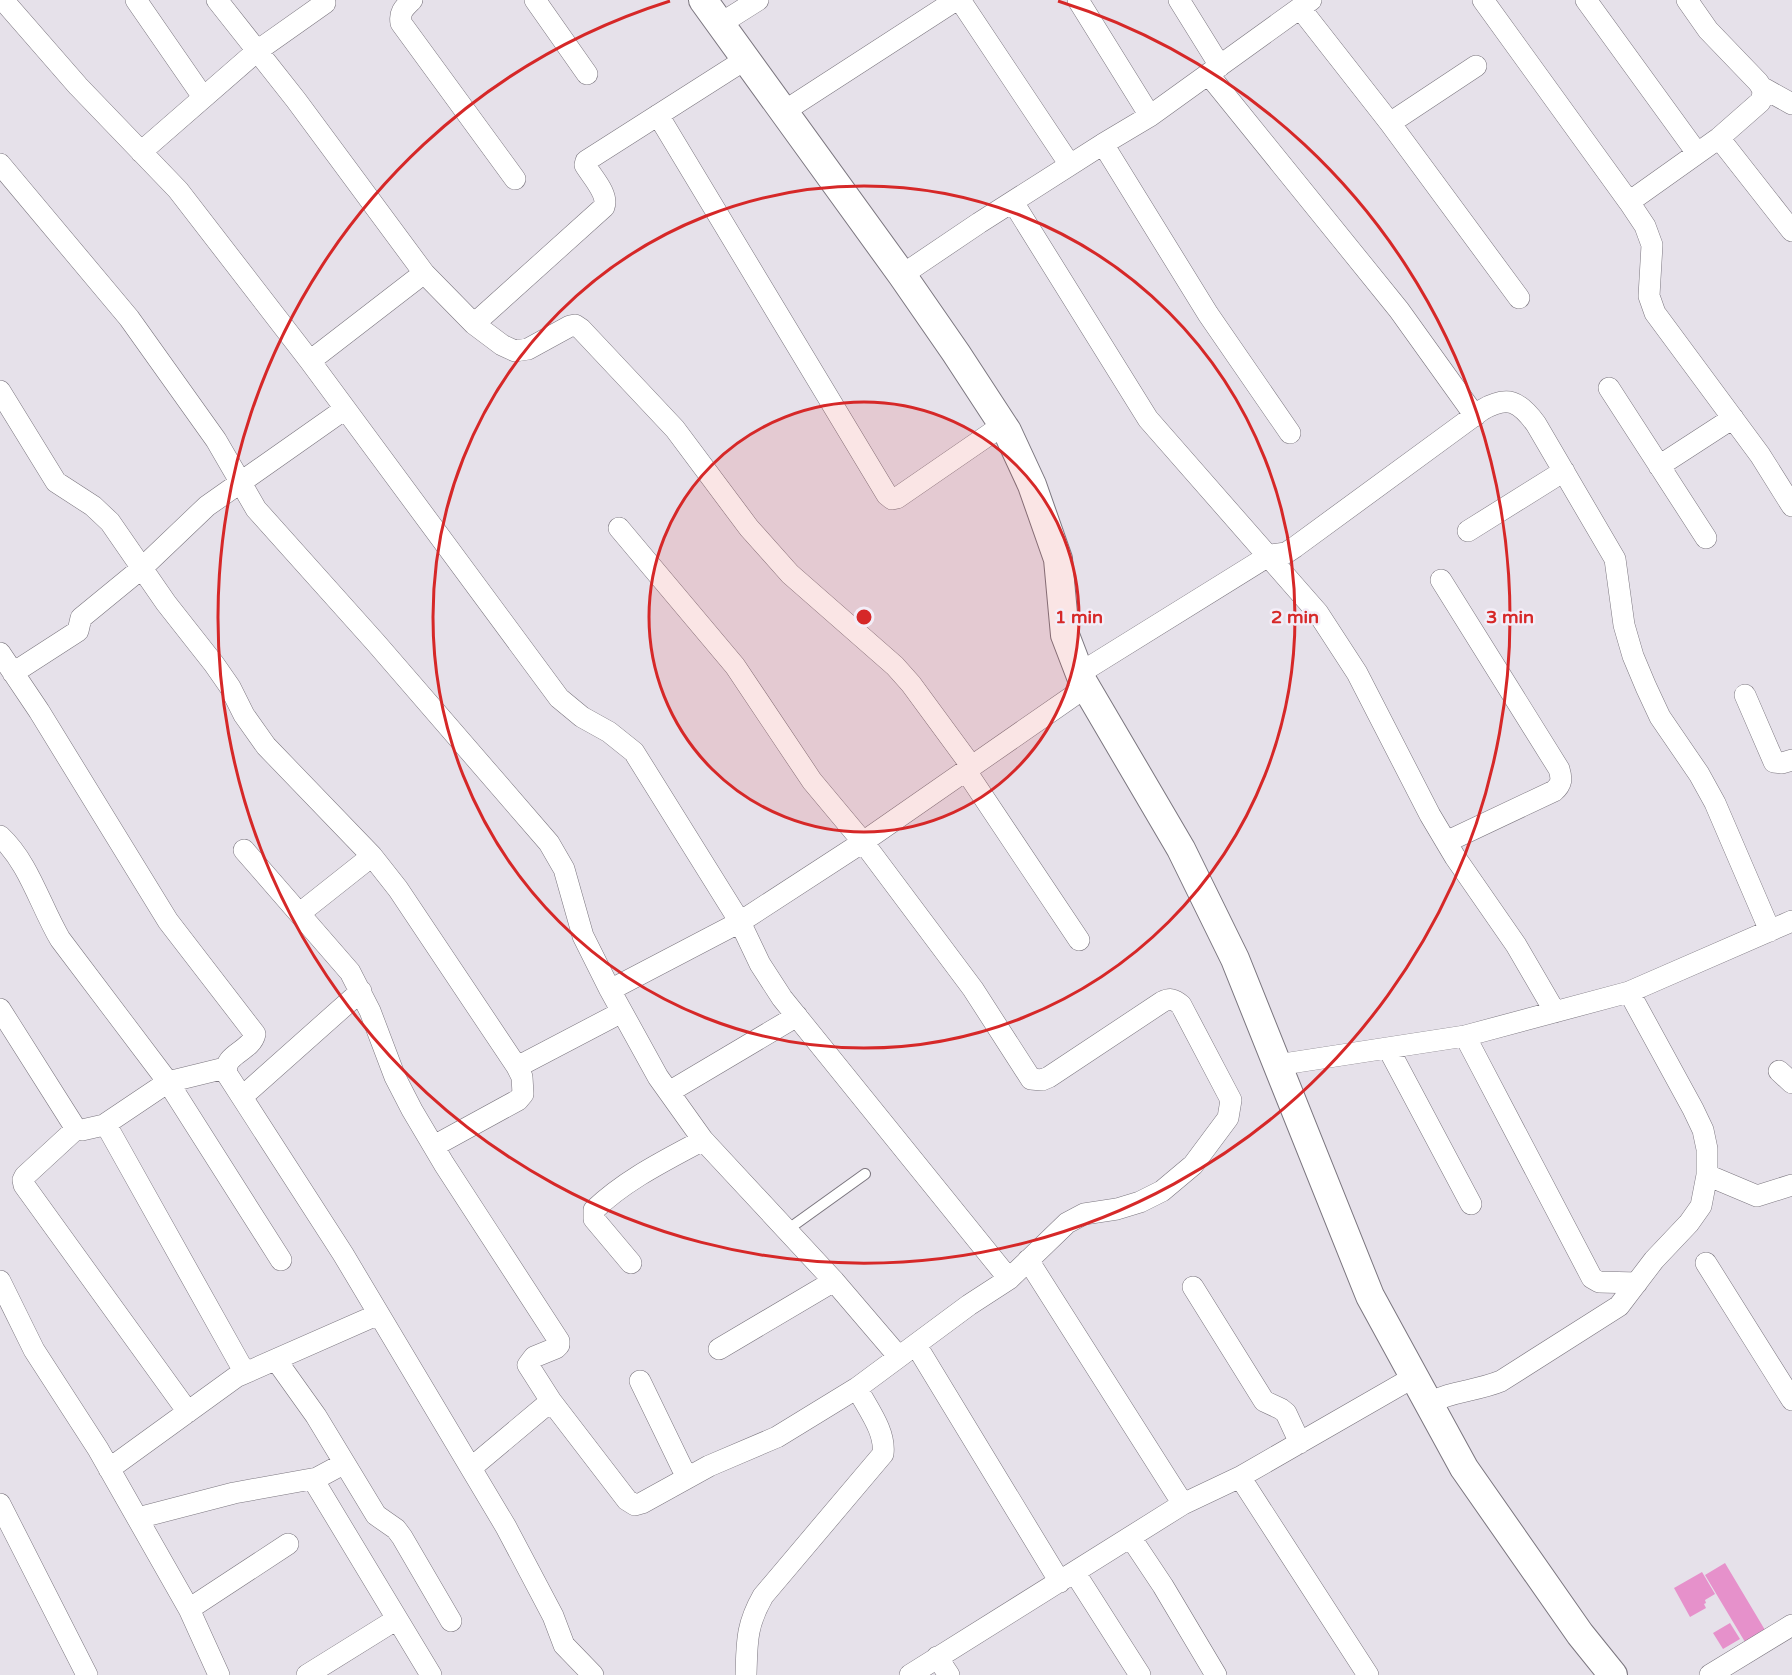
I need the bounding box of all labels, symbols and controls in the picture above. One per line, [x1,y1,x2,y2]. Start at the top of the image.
text: 1 min [1055,606,1103,628]
text: 2 min [1271,606,1319,628]
text: 3 min [1486,606,1534,628]
centre of rings [854,607,874,627]

